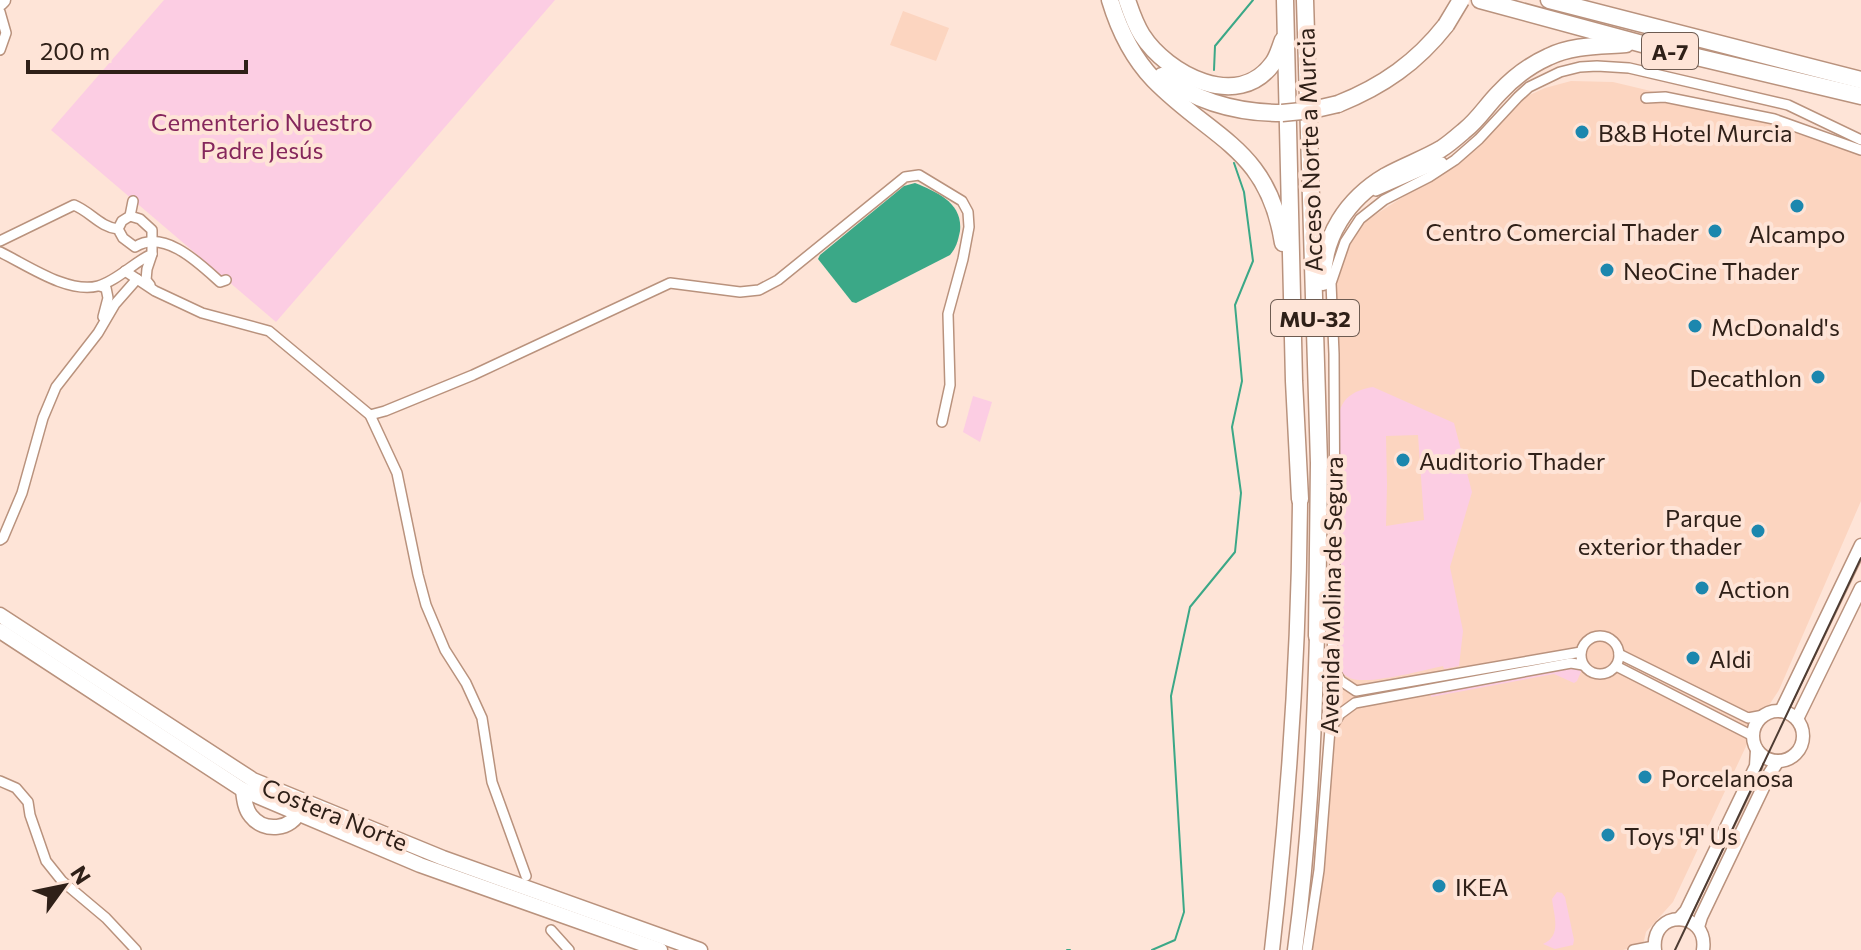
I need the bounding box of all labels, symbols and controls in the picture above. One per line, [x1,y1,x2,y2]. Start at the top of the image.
scale bar [28,24,246,74]
street label: Acceso Norte a Murcia [1290,27,1328,273]
road number: A-7 [1642,33,1698,69]
text: 200 m [40,36,110,65]
park label: Cementerio Nuestro Padre Jesús [151,107,373,164]
place label: B&B Hotel Murcia [1598,118,1792,147]
marker: B&B Hotel Murcia [1573,123,1591,141]
marker: Alcampo [1788,197,1806,215]
place label: Centro Comercial Thader [1426,217,1699,246]
place label: Alcampo [1749,219,1845,248]
marker: Centro Comercial Thader [1706,222,1724,240]
place label: NeoCine Thader [1623,256,1800,285]
marker: NeoCine Thader [1598,261,1616,279]
road number: MU-32 [1271,300,1359,336]
place label: McDonald's [1711,312,1840,341]
marker: McDonald's [1686,317,1704,335]
place label: Decathlon [1689,363,1802,392]
marker: Decathlon [1809,368,1827,386]
place label: Auditorio Thader [1419,446,1606,475]
marker: Auditorio Thader [1394,451,1412,469]
street label: Avenida Molina de Segura [1314,456,1348,734]
place label: Parque exterior thader [1578,503,1742,560]
marker: Parque exterior thader [1749,522,1767,540]
place label: Action [1718,574,1790,603]
marker: Action [1693,579,1711,597]
place label: Aldi [1709,644,1752,673]
marker: Aldi [1684,649,1702,667]
place label: Porcelanosa [1661,763,1794,792]
marker: Porcelanosa [1636,768,1654,786]
street label: Costera Norte [258,772,412,856]
place label: Toys 'Я' Us [1624,821,1738,850]
marker: Toys 'Я' Us [1599,826,1617,844]
north arrow [24,846,104,926]
text: N [65,861,97,889]
place label: IKEA [1455,872,1509,901]
marker: IKEA [1430,877,1448,895]

